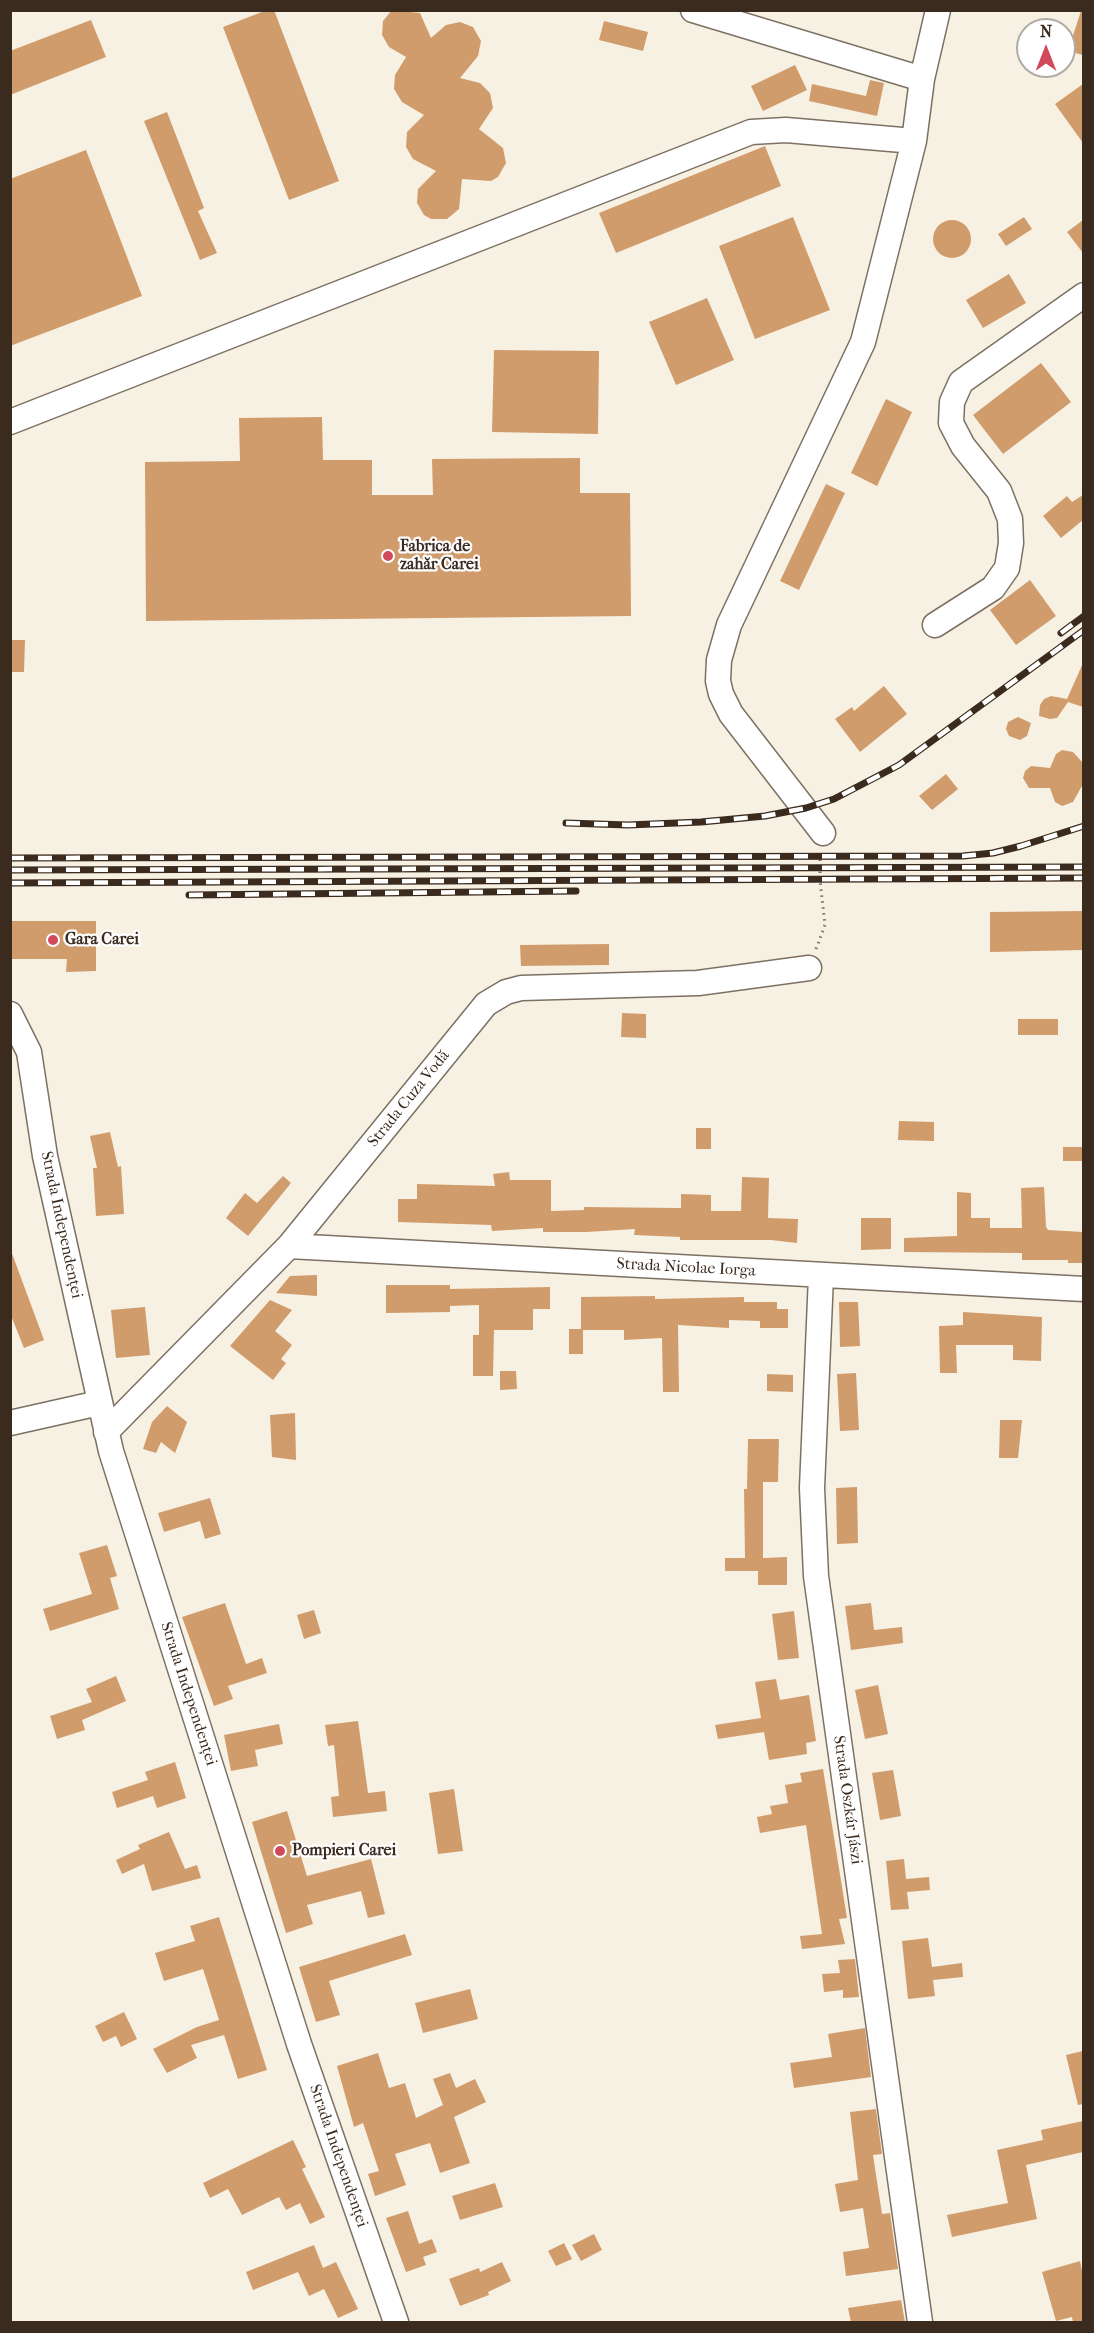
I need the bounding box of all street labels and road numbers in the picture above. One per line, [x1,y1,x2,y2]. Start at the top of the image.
street label: Strada Cuza Vodă [364,1047,454,1151]
street label: Strada Independenței [36,1150,86,1300]
street label: Strada Nicolae Iorga [616,1255,756,1281]
street label: Strada Independenței [156,1620,220,1768]
street label: Strada Oszkár Jászi [828,1734,866,1866]
street label: Strada Independenței [305,2082,371,2230]

